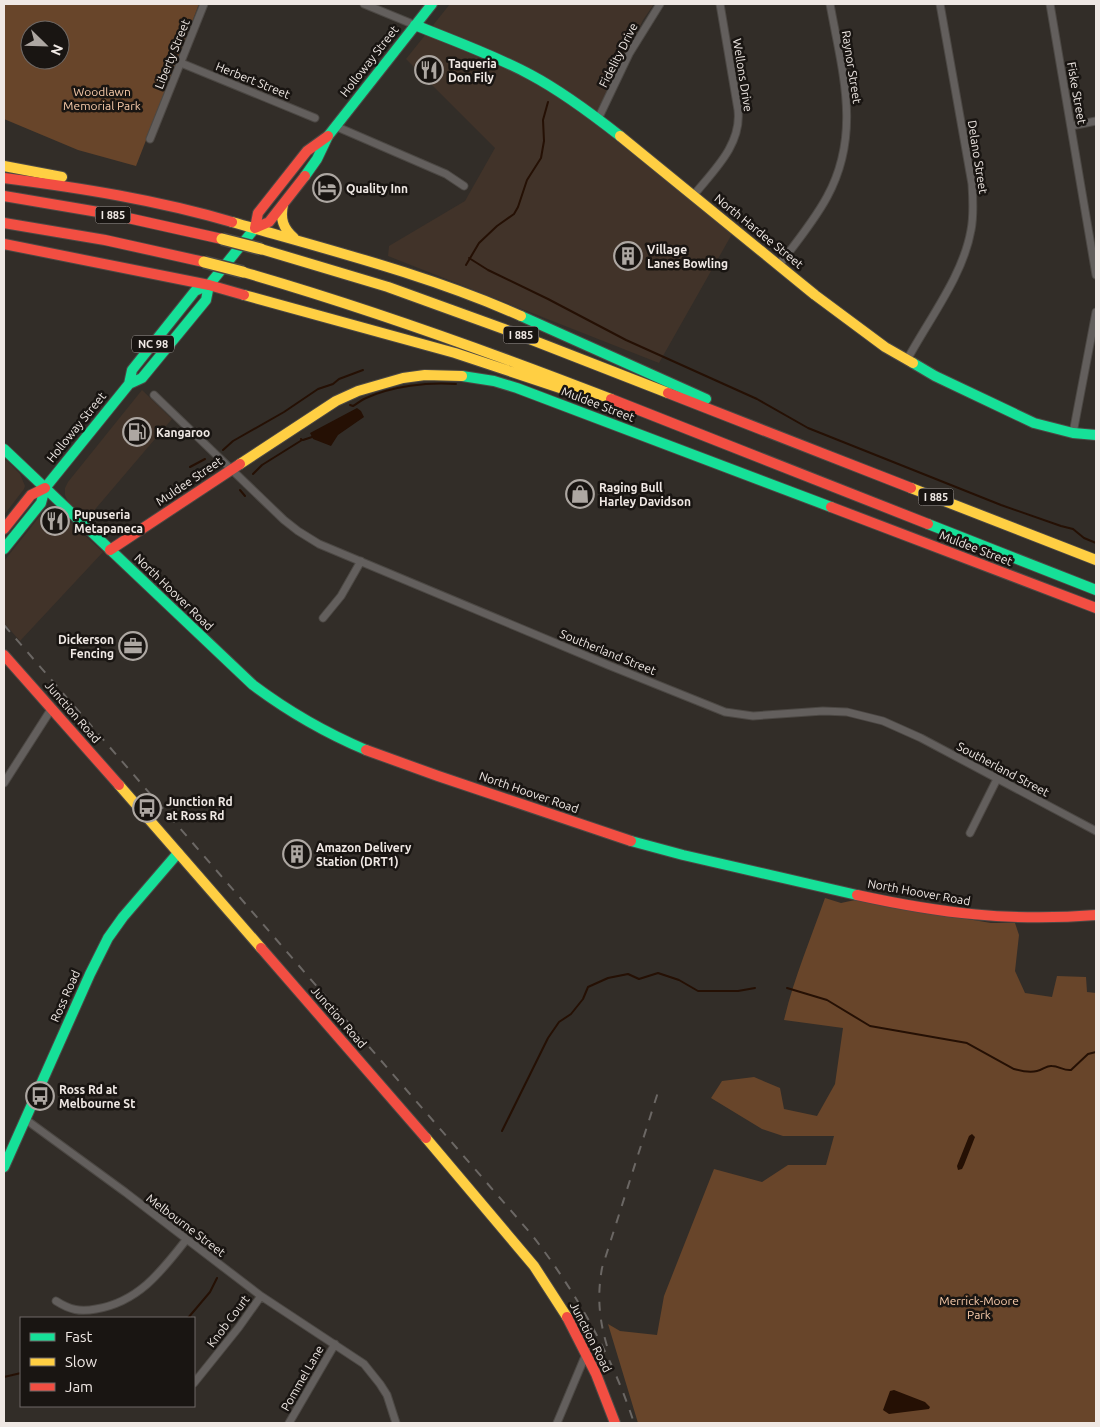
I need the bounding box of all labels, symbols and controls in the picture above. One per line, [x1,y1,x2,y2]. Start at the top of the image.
street label: Liberty Street [152,17,192,91]
north arrow [20,20,70,70]
street label: Fidelity Drive [596,21,640,89]
street label: Holloway Street [337,23,401,99]
street label: Raynor Street [840,29,864,105]
street label: Wellons Drive [731,37,755,113]
text: N [48,42,66,58]
restaurant icon: Taqueria Don Fily [414,55,444,85]
place label: Taqueria Don Fily [448,57,497,84]
street label: Herbert Street [214,59,292,101]
street label: Fiske Street [1065,61,1089,126]
park label: Woodlawn Memorial Park [63,85,141,112]
street label: Delano Street [966,119,990,195]
hotel icon: Quality Inn [312,173,342,203]
place label: Quality Inn [346,182,408,195]
street label: North Hardee Street [712,191,806,271]
road number: I 885 [96,206,130,224]
building icon: Village Lanes Bowling [613,241,643,271]
place label: Village Lanes Bowling [647,243,728,270]
road number: I 885 [504,326,538,344]
road number: NC 98 [132,336,174,352]
street label: Muldee Street [560,384,637,424]
street label: Holloway Street [44,389,108,465]
fuel station icon: Kangaroo [122,417,152,447]
place label: Kangaroo [156,426,210,439]
street label: Muldee Street [153,454,225,508]
shop icon: Raging Bull Harley Davidson [565,479,595,509]
place label: Raging Bull Harley Davidson [599,481,691,508]
road number: I 885 [918,488,954,506]
restaurant icon: Pupuseria Metapaneca [40,506,70,536]
place label: Pupuseria Metapaneca [74,508,143,535]
street label: Muldee Street [938,528,1015,568]
street label: North Hoover Road [132,551,216,633]
street label: Southerland Street [558,627,658,677]
office icon: Dickerson Fencing [118,631,148,661]
place label: Dickerson Fencing [58,633,114,660]
street label: Junction Road [43,679,103,745]
street label: Southerland Street [955,739,1051,799]
street label: North Hoover Road [478,769,580,815]
bus stop icon: Junction Rd at Ross Rd [132,793,162,823]
place label: Junction Rd at Ross Rd [166,795,233,822]
building icon: Amazon Delivery Station (DRT1) [282,839,312,869]
place label: Amazon Delivery Station (DRT1) [316,841,412,869]
street label: North Hoover Road [867,877,971,907]
street label: Ross Road [48,968,82,1024]
street label: Junction Road [309,984,369,1050]
bus stop icon: Ross Rd at Melbourne St [25,1081,55,1111]
place label: Ross Rd at Melbourne St [59,1083,135,1110]
street label: Melbourne Street [144,1191,228,1259]
street label: Knob Court [204,1292,252,1349]
park label: Merrick-Moore Park [939,1294,1019,1321]
street label: Junction Road [568,1300,614,1374]
legend [20,1317,195,1407]
text: Fast [65,1328,93,1345]
street label: Pommel Lane [278,1343,326,1413]
text: Slow [65,1353,98,1370]
text: Jam [65,1378,93,1395]

